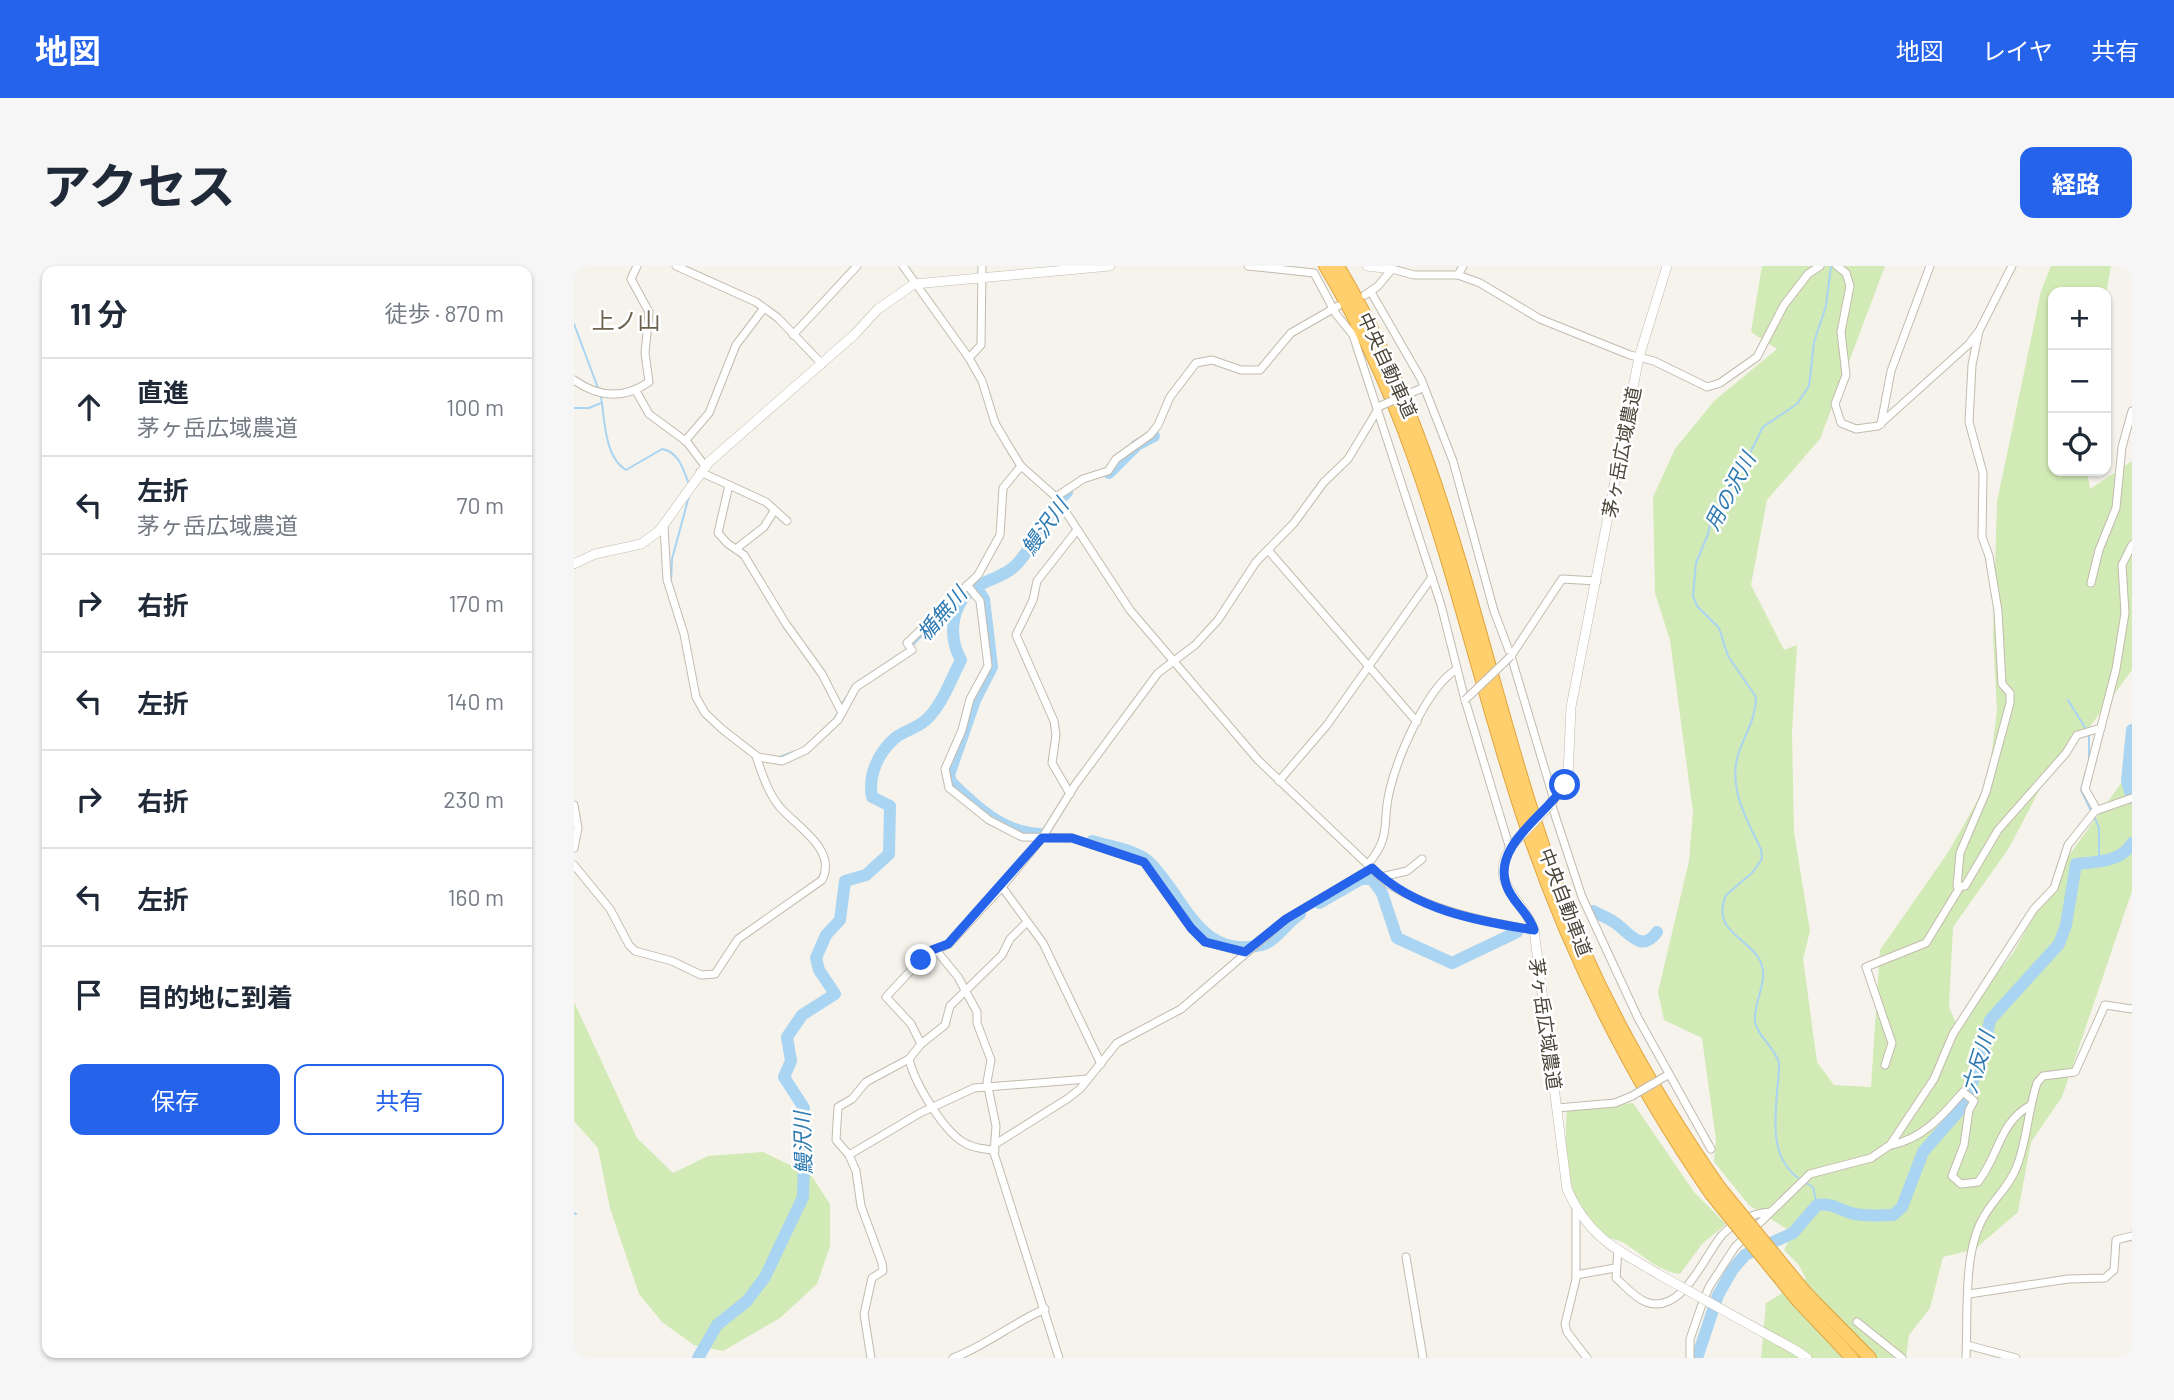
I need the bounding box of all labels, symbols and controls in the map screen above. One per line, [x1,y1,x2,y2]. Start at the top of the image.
text: 地図 [35,30,101,70]
text: 地図 [1896,36,1944,65]
text: レイヤ [1982,36,2053,65]
text: 共有 [2091,36,2139,65]
button: 経路 [2020,147,2132,218]
text: アクセス [42,155,236,214]
map controls [2048,287,2111,476]
button: + [2048,287,2111,350]
text: 11 分 [70,295,127,331]
text: 徒歩 · 870 m [384,299,504,327]
district label: 上ノ山 [592,306,661,334]
street label: 中央自動車道 [1353,308,1423,422]
button: − [2048,350,2111,413]
text: 直進 [137,376,189,407]
street label: 茅ヶ岳広域農道 [1597,385,1645,519]
icon: ahead [70,388,108,426]
text: 100 m [446,393,504,421]
text: 茅ヶ岳広域農道 [137,413,298,441]
button: locate [2048,413,2111,476]
water label: 用の沢川 [1698,446,1761,534]
text: 左折 [137,474,189,505]
icon: left [70,486,108,524]
text: 70 m [457,491,504,519]
water label: 鰻沢川 [1015,492,1074,559]
text: 茅ヶ岳広域農道 [137,511,298,539]
water label: 楯無川 [911,580,972,645]
icon: right [70,584,108,622]
text: 右折 [137,589,189,620]
text: 170 m [448,589,504,617]
icon: left [70,682,108,720]
text: 左折 [137,687,189,718]
text: 140 m [447,687,504,715]
route start [1549,769,1580,800]
icon: right [70,780,108,818]
text: 右折 [137,785,189,816]
text: 230 m [443,785,504,813]
street label: 中央自動車道 [1535,845,1597,959]
icon: left [70,878,108,916]
text: 左折 [137,883,189,914]
text: 160 m [447,883,504,911]
route end [905,944,936,975]
street label: 茅ヶ岳広域農道 [1525,957,1567,1091]
icon: arrive [70,976,108,1014]
text: 目的地に到着 [137,981,293,1012]
water label: 六反川 [1956,1026,1999,1096]
button: 保存 [70,1064,280,1135]
button: 共有 [294,1064,504,1135]
water label: 鰻沢川 [788,1109,816,1175]

